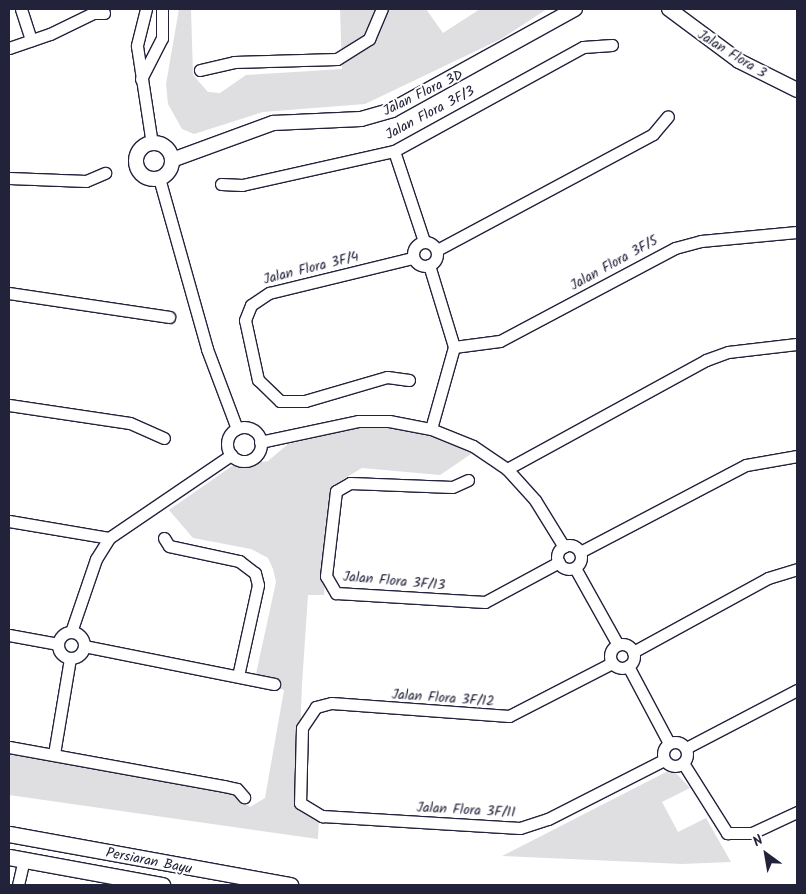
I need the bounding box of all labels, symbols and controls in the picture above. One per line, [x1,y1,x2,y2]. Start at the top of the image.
street label: Jalan Flora 3 [694,26,770,82]
street label: Jalan Flora 3D [380,66,466,120]
street label: Jalan Flora 3F/3 [383,82,477,144]
street label: Jalan Flora 3F/5 [567,232,661,294]
street label: Jalan Flora 3F/4 [261,248,361,288]
street label: Jalan Flora 3F/13 [342,568,446,594]
street label: Jalan Flora 3F/12 [391,686,495,710]
street label: Jalan Flora 3F/11 [416,799,516,821]
north arrow [741,829,791,879]
text: N [748,830,768,853]
street label: Persiaran Bayu [104,844,194,878]

